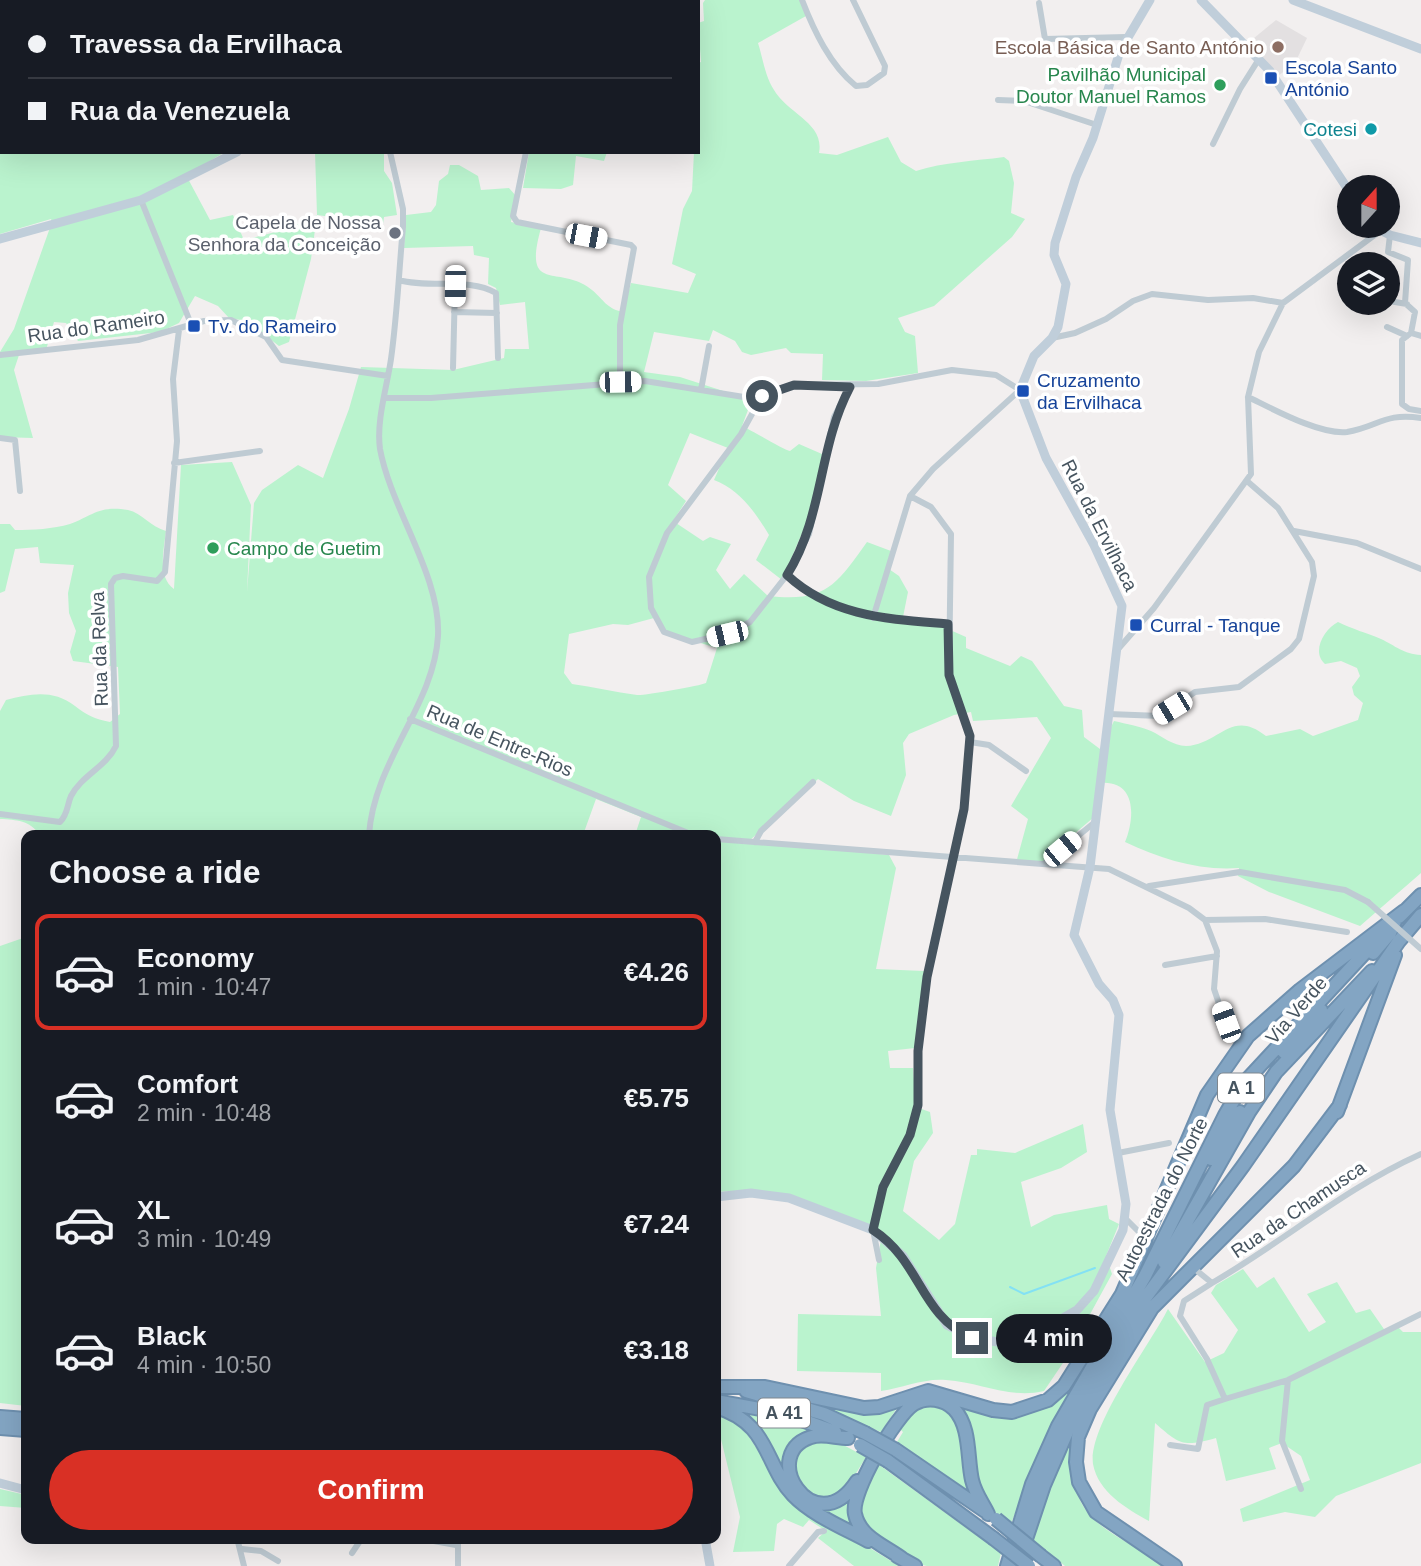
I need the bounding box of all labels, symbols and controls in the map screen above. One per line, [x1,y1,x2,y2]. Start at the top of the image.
text: Travessa da Ervilhaca [70,29,342,59]
place label: Escola Básica de Santo António [995,37,1264,58]
marker: Escola Básica de Santo António [1270,39,1286,55]
place label: Escola Santo António [1285,57,1397,100]
place label: Pavilhão Municipal Doutor Manuel Ramos [1016,64,1206,107]
marker: Escola Santo António [1263,70,1279,86]
marker: Pavilhão Municipal Doutor Manuel Ramos [1212,77,1228,93]
text: Rua da Venezuela [70,96,290,126]
place label: Cotesi [1303,119,1357,140]
marker: Cotesi [1363,121,1379,137]
north arrow [1337,175,1400,238]
map controls [1337,175,1400,315]
place label: Capela de Nossa Senhora da Conceição [188,212,381,255]
car [564,222,609,250]
marker: Capela de Nossa Senhora da Conceição [387,225,403,241]
button: layers [1337,252,1400,315]
car [445,265,466,307]
street label: Rua do Rameiro [26,306,166,347]
place label: Tv. do Rameiro [208,316,336,337]
marker: Tv. do Rameiro [186,318,202,334]
place label: Cruzamento da Ervilhaca [1037,370,1142,413]
car [599,371,642,393]
route start [746,380,778,412]
marker: Cruzamento da Ervilhaca [1015,383,1031,399]
street label: Rua da Ervilhaca [1057,456,1142,595]
place label: Campo de Guetim [227,538,381,559]
marker: Campo de Guetim [205,540,221,556]
street label: Rua da Relva [87,591,112,707]
place label: Curral - Tanque [1150,615,1281,636]
marker: Curral - Tanque [1128,617,1144,633]
car [705,619,750,649]
car [1149,688,1196,728]
street label: Rua de Entre-Rios [424,700,576,781]
car [1040,827,1085,871]
text: Choose a ride [49,854,261,890]
icon: car [53,941,116,1004]
text: Economy [137,943,254,973]
text: €4.26 [624,957,689,987]
street label: Via Verde [1262,972,1331,1048]
text: 1 min · 10:47 [137,974,271,1000]
car [1209,999,1244,1045]
icon: car [53,1067,116,1130]
text: Comfort [137,1069,238,1099]
road number: A 1 [1218,1073,1264,1102]
text: €5.75 [624,1083,689,1113]
text: 2 min · 10:48 [137,1100,271,1126]
street label: Autoestrada do Norte [1111,1114,1212,1284]
street label: Rua da Chamusca [1227,1156,1370,1262]
icon: car [53,1193,116,1256]
text: XL [137,1195,170,1225]
text: €7.24 [624,1209,689,1239]
text: 3 min · 10:49 [137,1226,271,1252]
callout: 4 min [996,1314,1112,1362]
icon: car [53,1319,116,1382]
text: Black [137,1321,206,1351]
route end [956,1322,988,1354]
text: 4 min [1024,1325,1084,1351]
text: €3.18 [624,1335,689,1365]
text: 4 min · 10:50 [137,1352,271,1378]
road number: A 41 [758,1398,810,1428]
button: Confirm [49,1450,693,1530]

